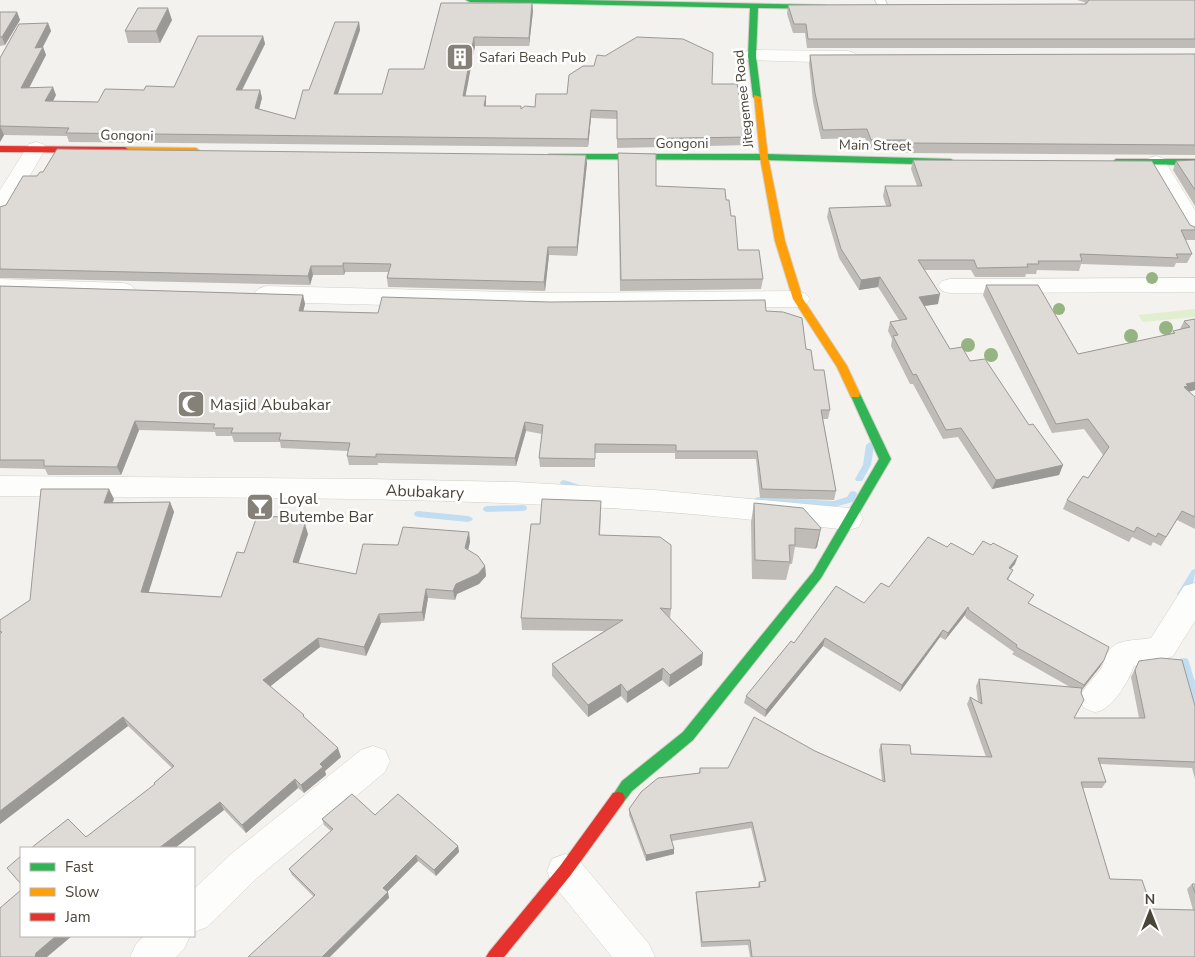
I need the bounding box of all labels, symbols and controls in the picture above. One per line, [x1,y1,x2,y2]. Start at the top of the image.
building icon: Safari Beach Pub [445,42,475,72]
place label: Safari Beach Pub [479,48,586,67]
street label: Jitegemee Road [729,49,758,150]
street label: Gongoni [100,126,154,145]
street label: Gongoni [655,134,709,153]
street label: Main Street [839,135,911,156]
mosque icon: Masjid Abubakar [176,389,206,419]
place label: Masjid Abubakar [210,394,331,416]
street label: Abubakary [385,480,465,504]
place label: Loyal Butembe Bar [279,488,374,528]
bar icon: Loyal Butembe Bar [245,492,275,522]
legend [20,847,195,937]
text: Fast [65,857,94,877]
text: Slow [65,882,100,902]
north arrow [1125,887,1175,937]
text: N [1145,890,1155,909]
text: Jam [64,907,91,927]

